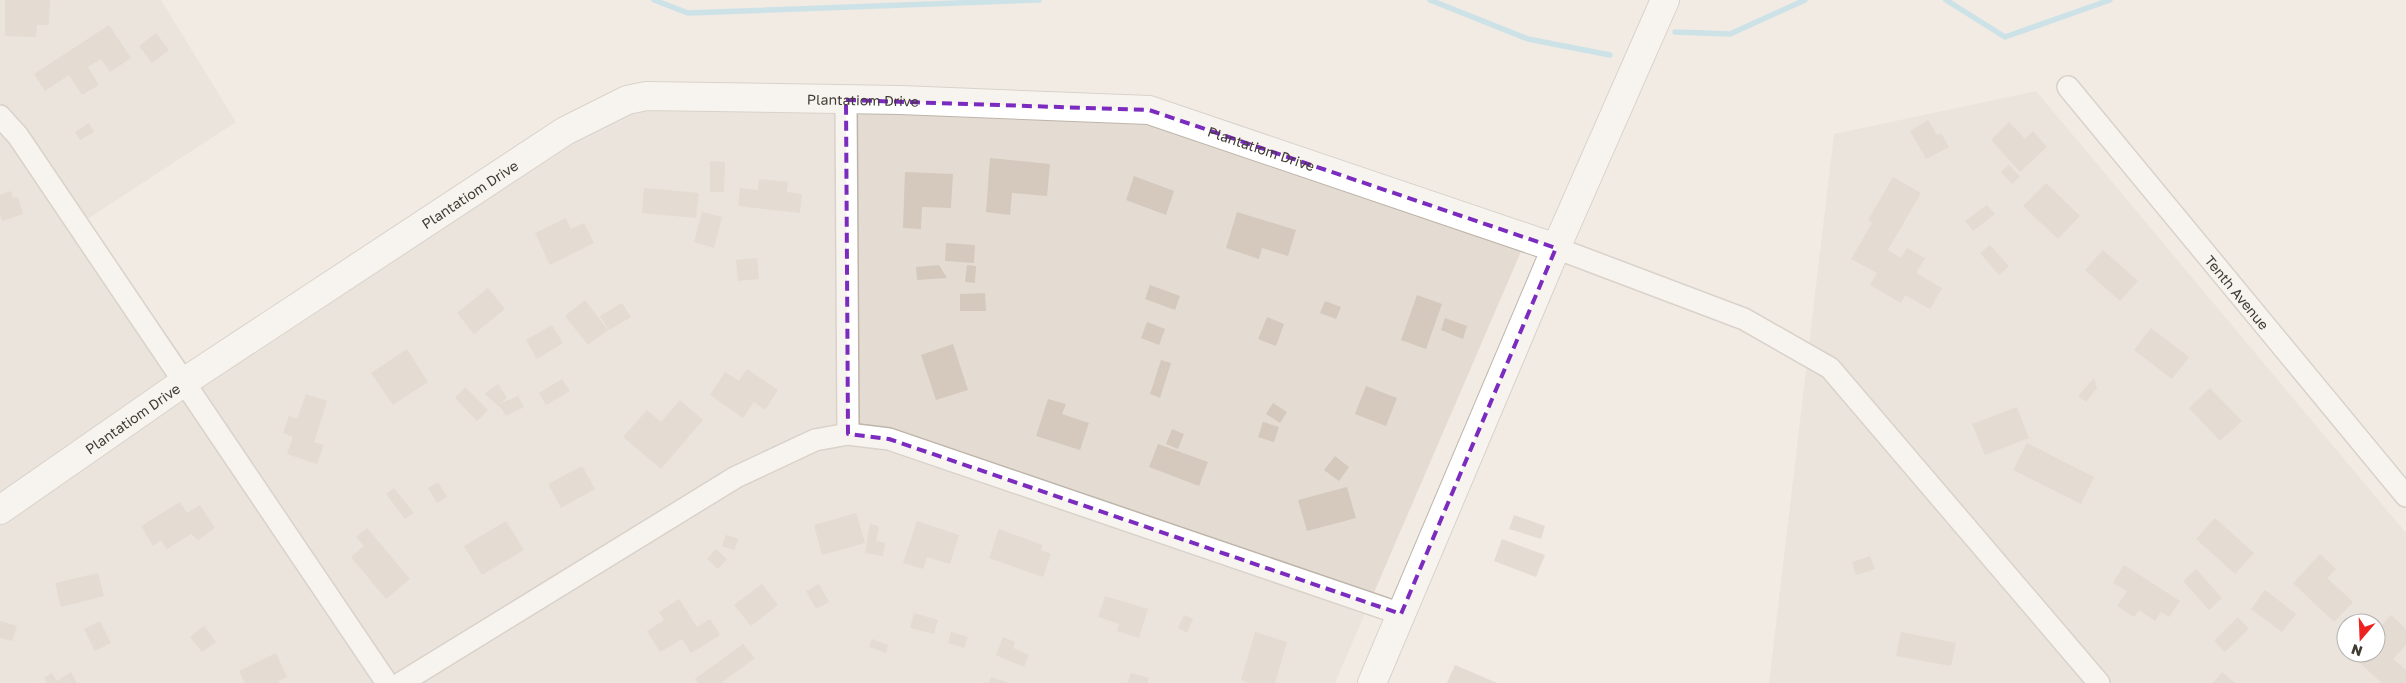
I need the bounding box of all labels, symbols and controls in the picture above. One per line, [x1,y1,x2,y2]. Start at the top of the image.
street label: Plantatiom Drive [807,90,919,109]
street label: Plantatiom Drive [1206,122,1317,174]
street label: Plantatiom Drive [418,156,521,232]
street label: Tenth Avenue [2202,251,2273,333]
street label: Plantatiom Drive [81,379,183,457]
north arrow [2336,613,2386,663]
text: N [2349,641,2364,661]

